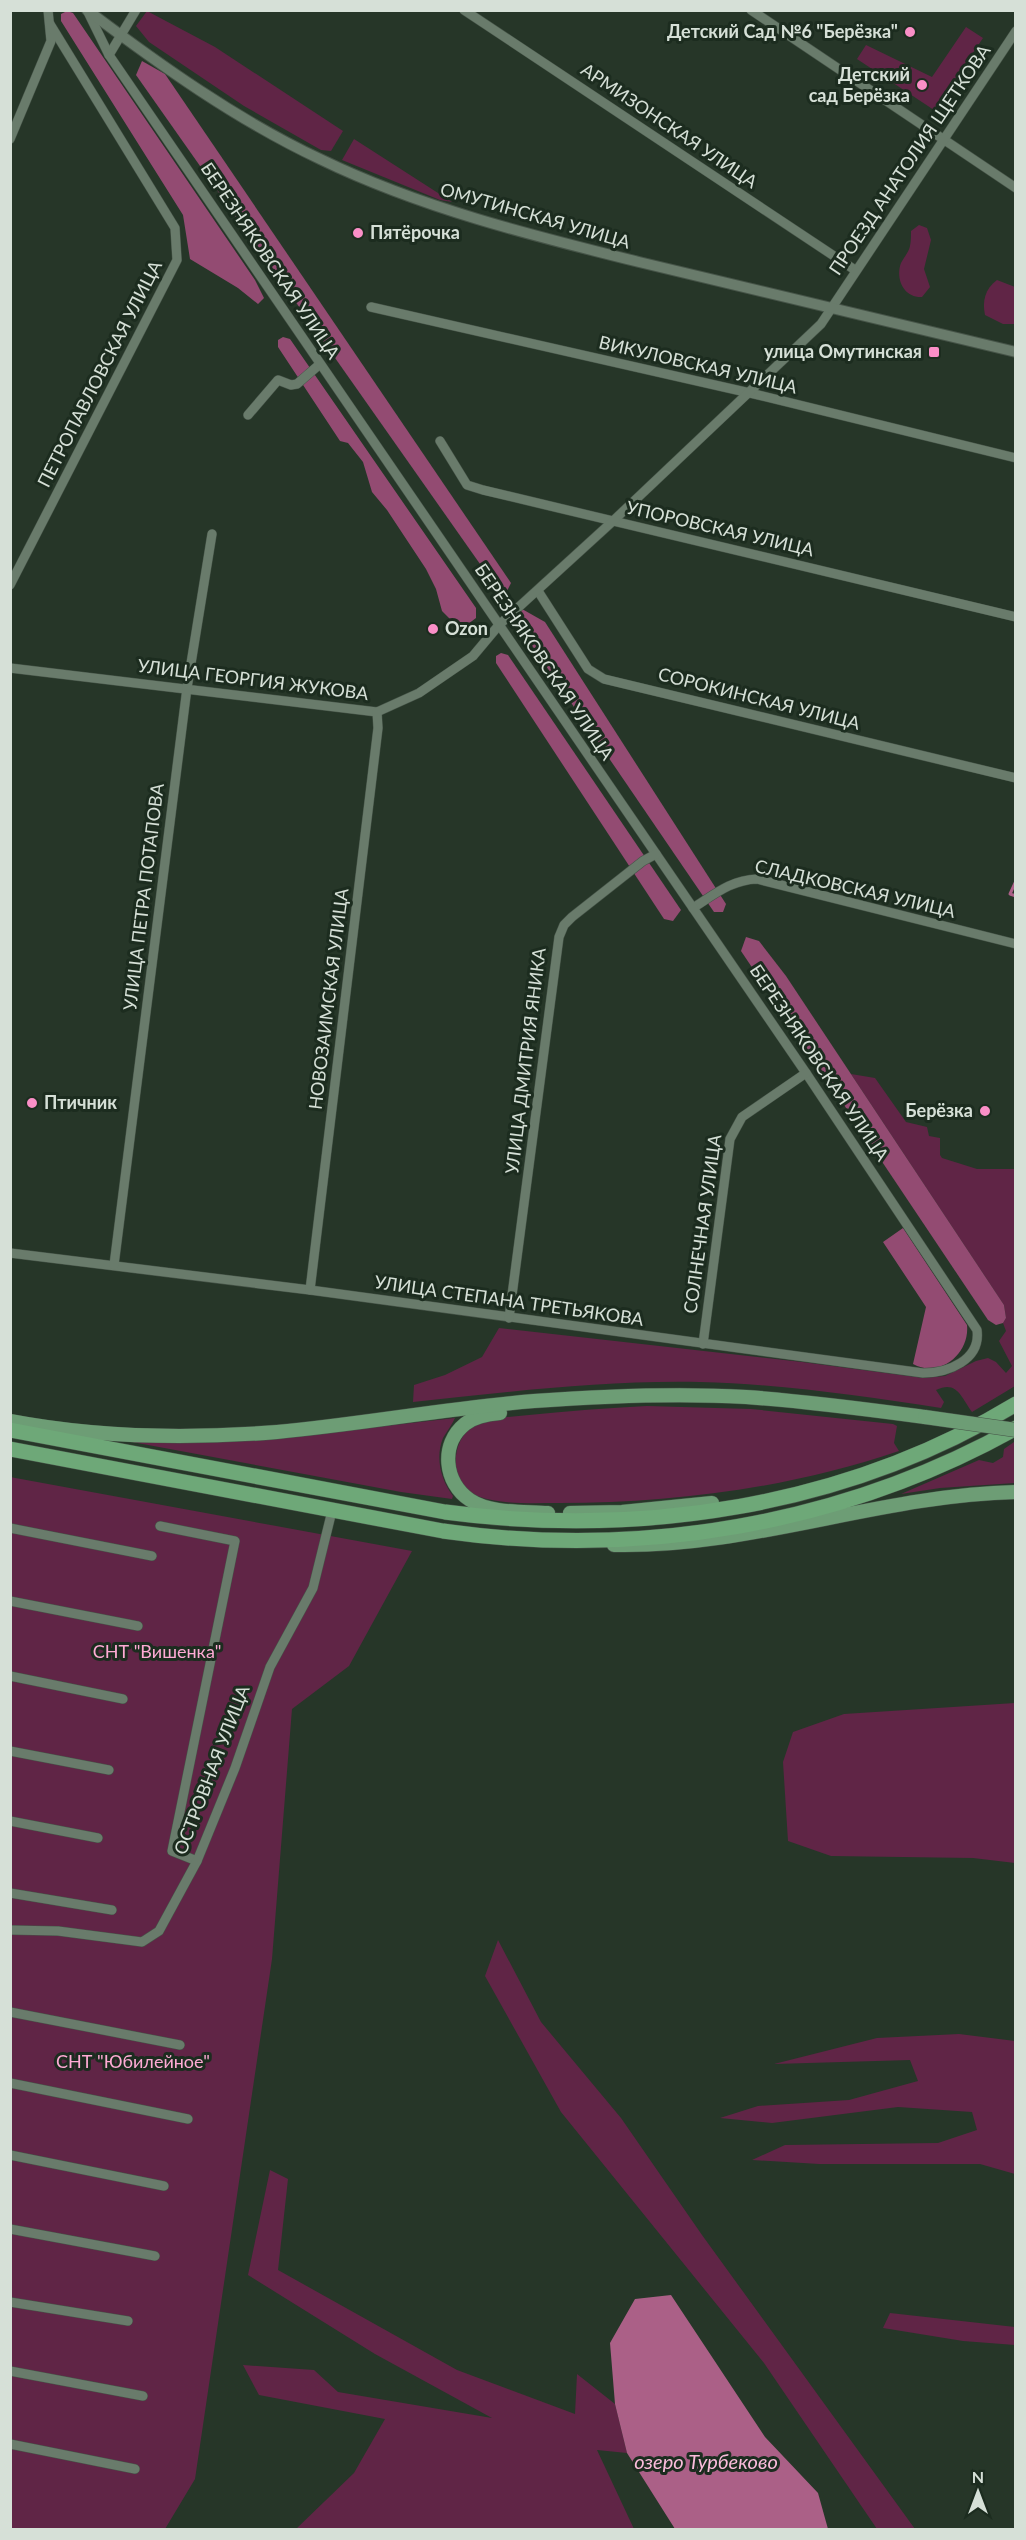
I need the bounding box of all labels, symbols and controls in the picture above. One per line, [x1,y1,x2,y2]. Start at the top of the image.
place label: Детский Сад №6 "Берёзка" [667,20,898,42]
marker: Детский Сад №6 "Берёзка" [903,25,917,39]
street label: ПРОЕЗД АНАТОЛИЯ ЩЕТКОВА [824,39,995,279]
street label: АРМИЗОНСКАЯ УЛИЦА [577,58,763,193]
place label: Детский сад Берёзка [809,63,910,106]
marker: Детский сад Берёзка [915,78,929,92]
street label: БЕРЕЗНЯКОВСКАЯ УЛИЦА [197,158,345,364]
street label: ОМУТИНСКАЯ УЛИЦА [438,177,634,253]
place label: Пятёрочка [370,221,460,243]
marker: Пятёрочка [351,226,365,240]
street label: ПЕТРОПАВЛОВСКАЯ УЛИЦА [32,256,166,491]
street label: ВИКУЛОВСКАЯ УЛИЦА [597,331,800,398]
place label: улица Омутинская [764,340,922,362]
marker: улица Омутинская [927,345,941,359]
street label: УПОРОВСКАЯ УЛИЦА [624,496,817,561]
street label: БЕРЕЗНЯКОВСКАЯ УЛИЦА [471,559,619,765]
place label: Ozon [445,617,488,639]
marker: Ozon [426,622,440,636]
street label: УЛИЦА ГЕОРГИЯ ЖУКОВА [136,654,371,704]
street label: СОРОКИНСКАЯ УЛИЦА [656,662,863,734]
street label: УЛИЦА ПЕТРА ПОТАПОВА [118,781,168,1012]
street label: СЛАДКОВСКАЯ УЛИЦА [753,854,959,922]
street label: НОВОЗАИМСКАЯ УЛИЦА [304,886,353,1111]
street label: УЛИЦА ДМИТРИЯ ЯНИКА [500,946,550,1175]
street label: БЕРЕЗНЯКОВСКАЯ УЛИЦА [746,960,894,1166]
place label: Птичник [44,1091,117,1113]
marker: Птичник [25,1096,39,1110]
place label: Берёзка [905,1099,973,1121]
marker: Берёзка [978,1104,992,1118]
street label: СОЛНЕЧНАЯ УЛИЦА [679,1132,726,1315]
street label: УЛИЦА СТЕПАНА ТРЕТЬЯКОВА [373,1270,646,1330]
park label: СНТ "Вишенка" [93,1640,221,1662]
street label: ОСТРОВНАЯ УЛИЦА [169,1681,254,1857]
park label: СНТ "Юбилейное" [56,2050,210,2072]
water label: озеро Турбеково [634,2449,778,2473]
north arrow [948,2462,1008,2522]
text: N [972,2467,984,2486]

